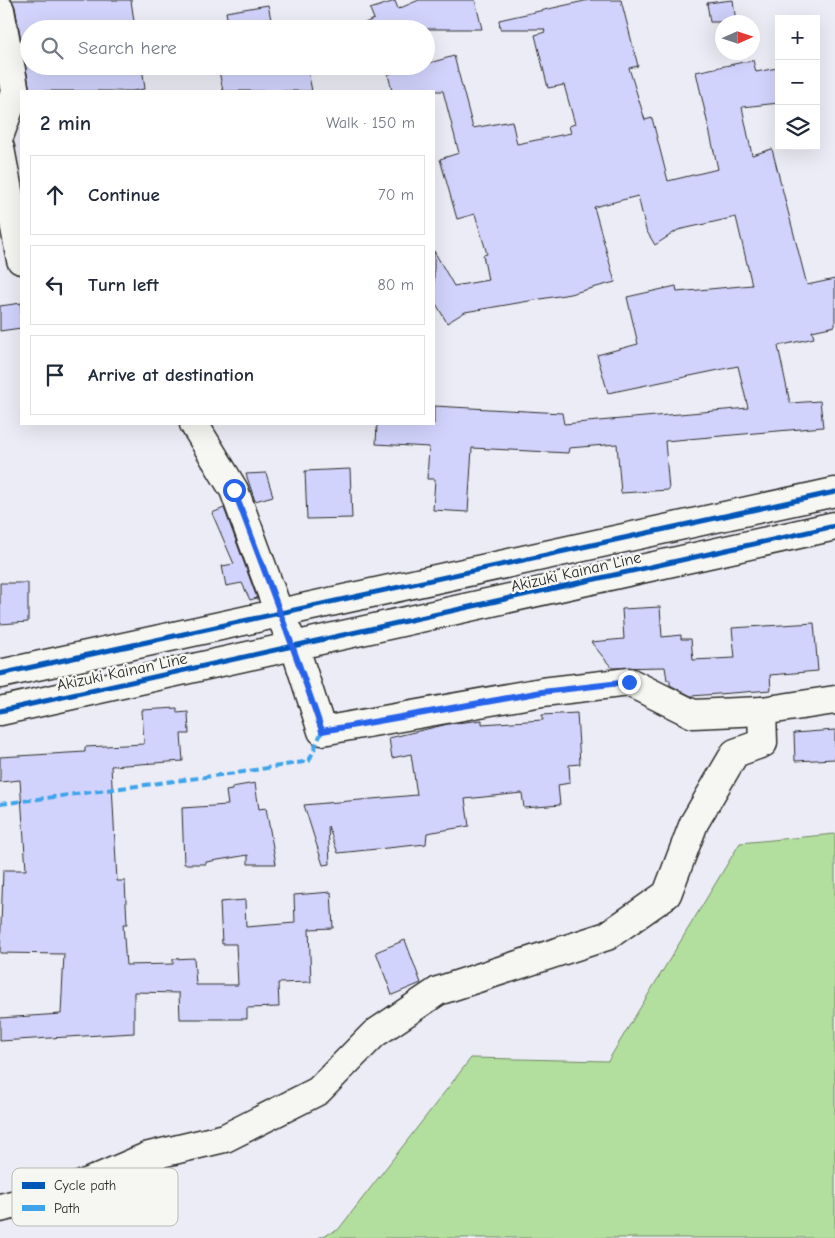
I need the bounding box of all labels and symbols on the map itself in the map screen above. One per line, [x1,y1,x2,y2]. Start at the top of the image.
north arrow [715,15,760,60]
route start [223,479,246,502]
street label: Akizuki Kainan Line [509,548,643,596]
street label: Akizuki Kainan Line [55,649,189,695]
route end [618,671,641,694]
legend [12,1168,178,1226]
text: Cycle path [54,1177,116,1194]
text: Path [54,1200,80,1217]

